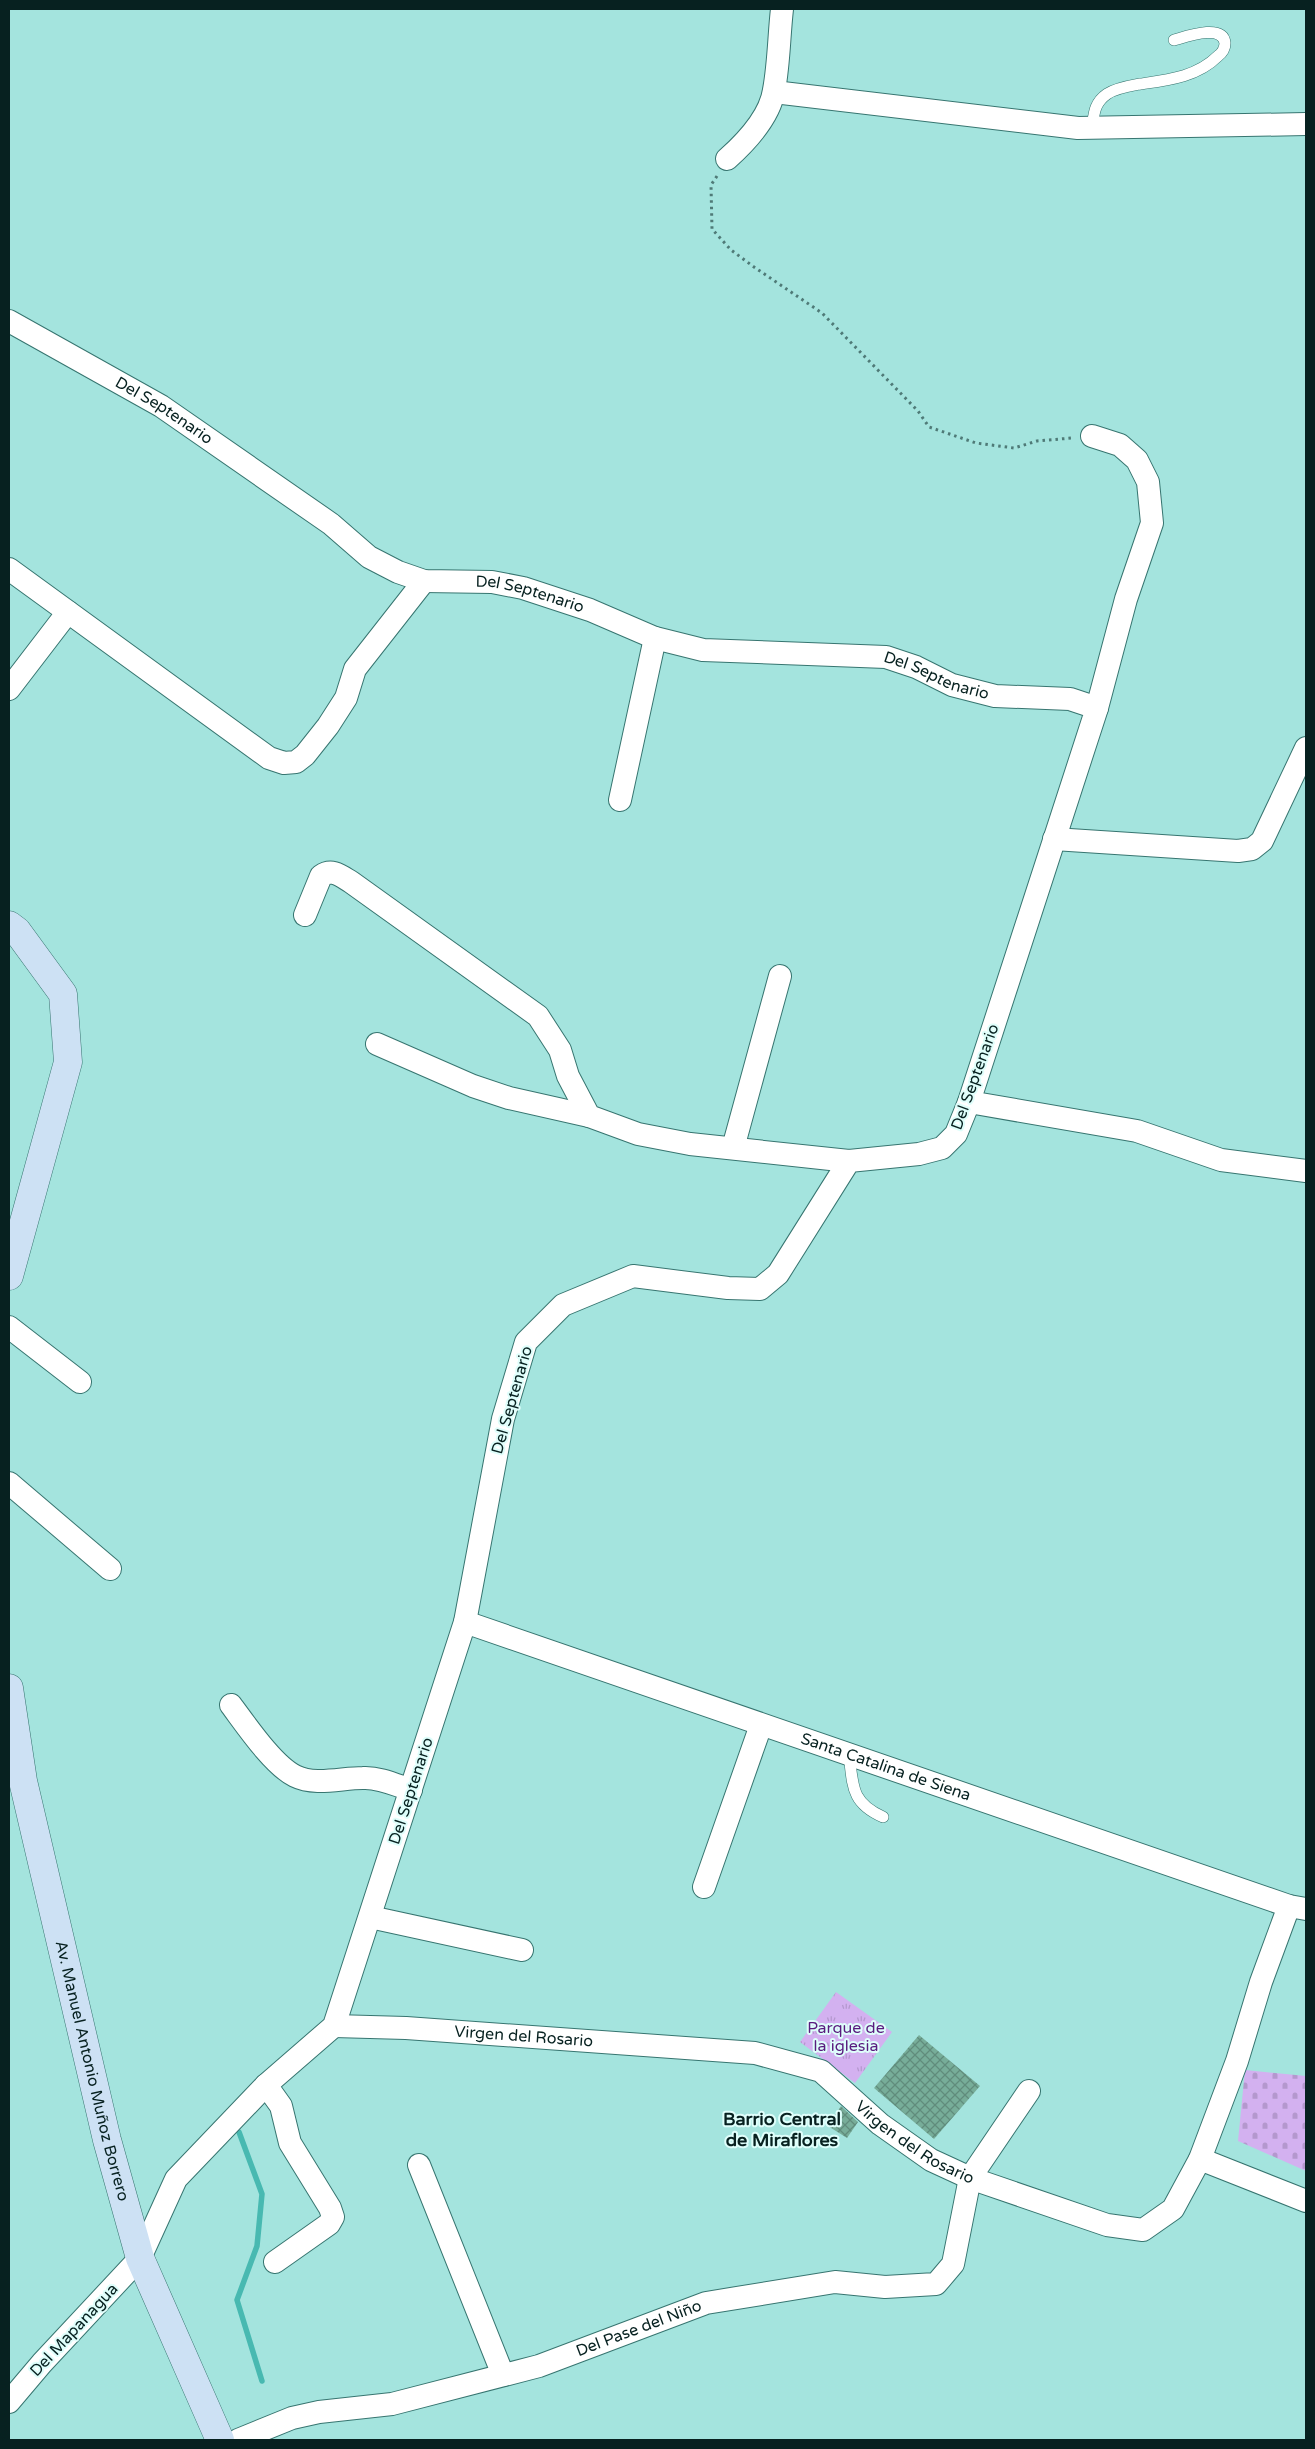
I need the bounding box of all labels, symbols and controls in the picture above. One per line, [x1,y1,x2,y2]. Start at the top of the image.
street label: Del Septenario [112,372,217,449]
street label: Del Septenario [475,572,587,617]
street label: Del Septenario [881,647,991,704]
street label: Del Septenario [947,1021,1003,1133]
street label: Del Septenario [487,1344,537,1456]
street label: Santa Catalina de Siena [798,1728,973,1806]
street label: Del Septenario [384,1735,438,1847]
street label: Av. Manuel Antonio Muñoz Borrero [51,1939,134,2203]
park label: Parque de la iglesia [807,2018,885,2056]
street label: Virgen del Rosario [454,2021,594,2051]
street label: Virgen del Rosario [851,2096,977,2189]
district label: Barrio Central de Miraflores [723,2108,841,2151]
street label: Del Mapanagua [26,2279,122,2381]
street label: Del Pase del Niño [573,2296,705,2361]

